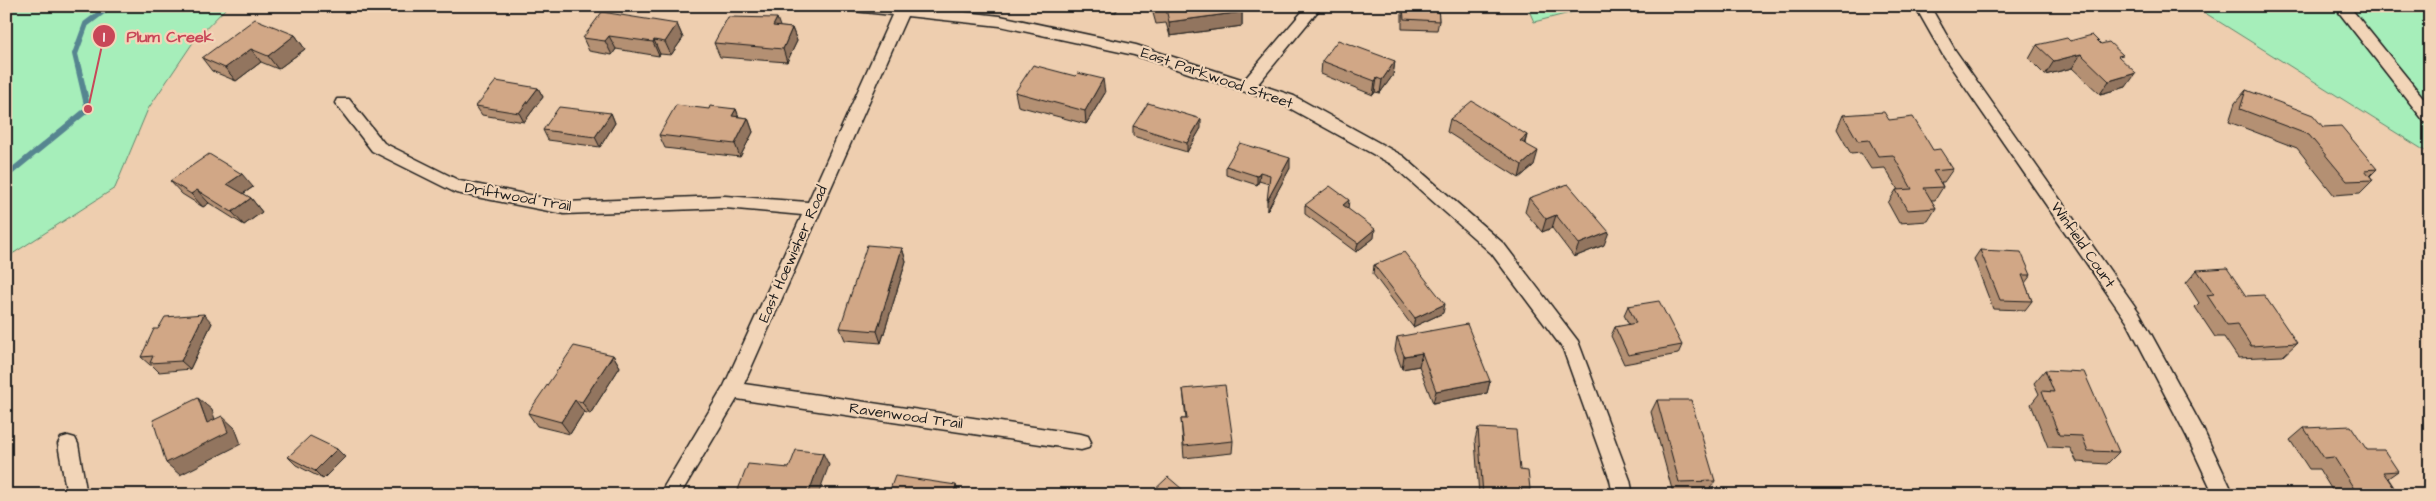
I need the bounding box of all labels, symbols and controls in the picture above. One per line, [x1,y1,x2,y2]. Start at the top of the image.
callout: Plum Creek [92,21,224,52]
text: Plum Creek [127,26,214,48]
text: 1 [103,27,105,48]
street label: East Parkwood Street [1138,42,1296,114]
street label: Driftwood Trail [463,177,573,217]
street label: East Hoewisher Road [753,182,833,326]
street label: Winfield Court [2046,198,2120,292]
street label: Ravenwood Trail [848,398,964,434]

